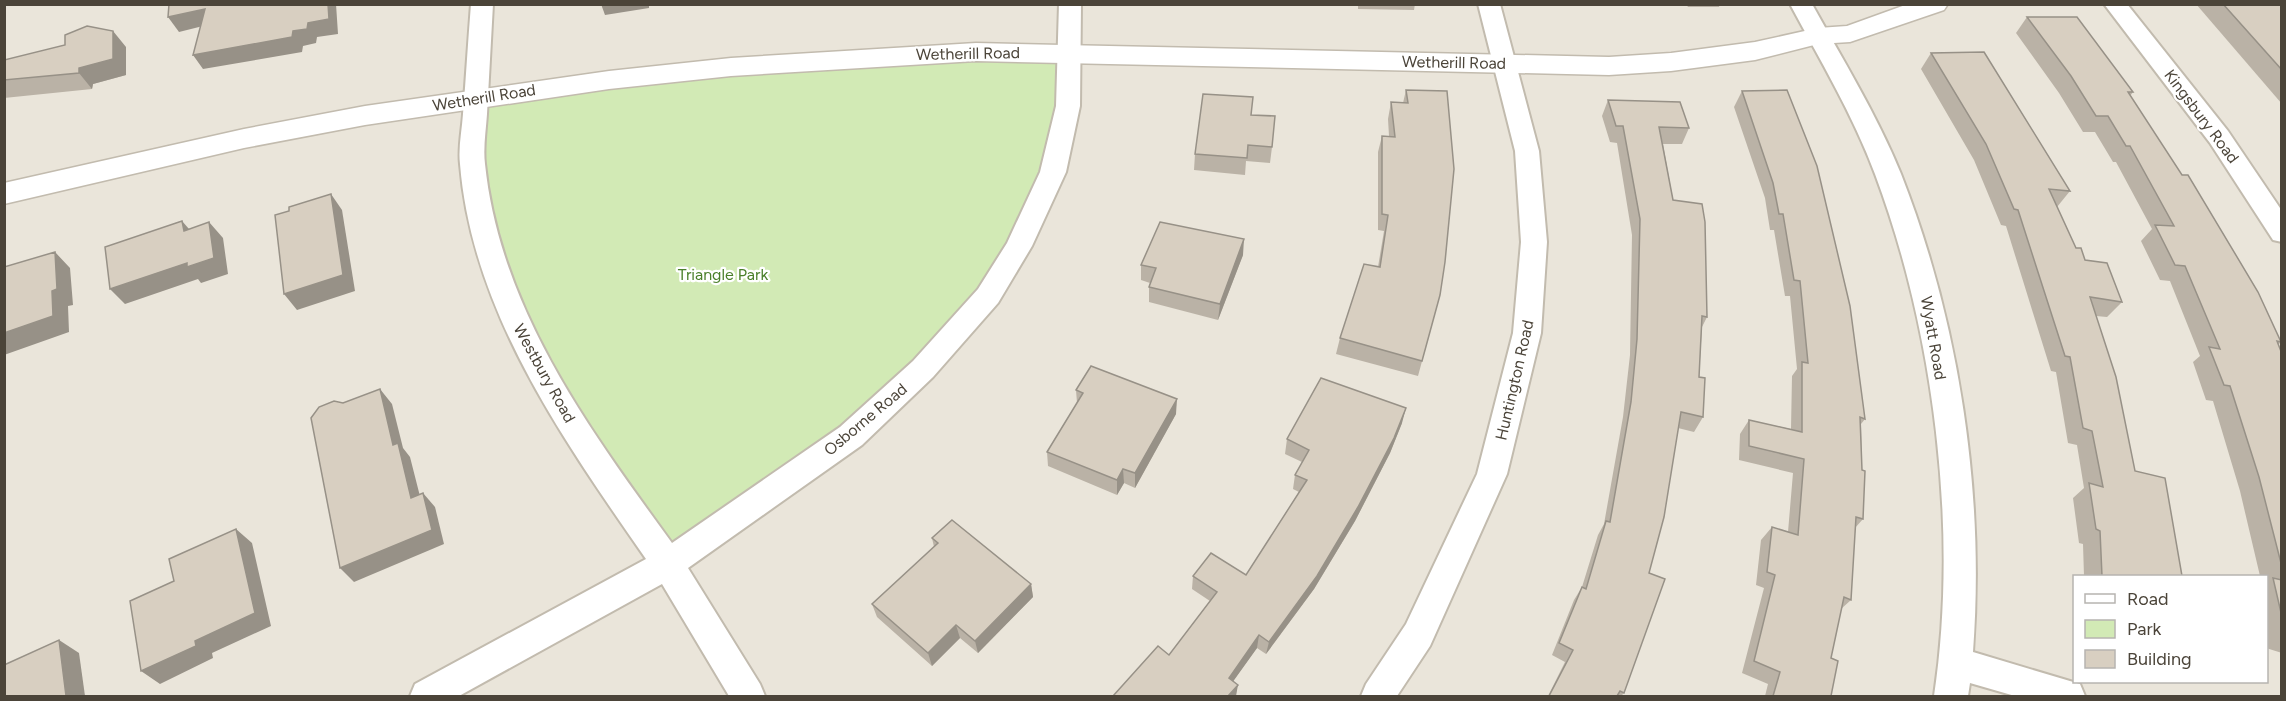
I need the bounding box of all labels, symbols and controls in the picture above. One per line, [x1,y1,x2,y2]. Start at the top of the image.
street label: Wetherill Road [916,43,1020,64]
street label: Wetherill Road [1402,52,1506,73]
street label: Kingsbury Road [2160,66,2243,167]
street label: Wetherill Road [431,80,537,115]
park label: Triangle Park [678,265,768,284]
street label: Wyatt Road [1917,295,1950,381]
street label: Huntington Road [1491,318,1538,442]
street label: Westbury Road [510,321,580,426]
street label: Osborne Road [820,379,911,460]
legend [2073,575,2268,683]
text: Road [2127,588,2168,610]
text: Park [2127,618,2162,640]
text: Building [2127,648,2192,670]

